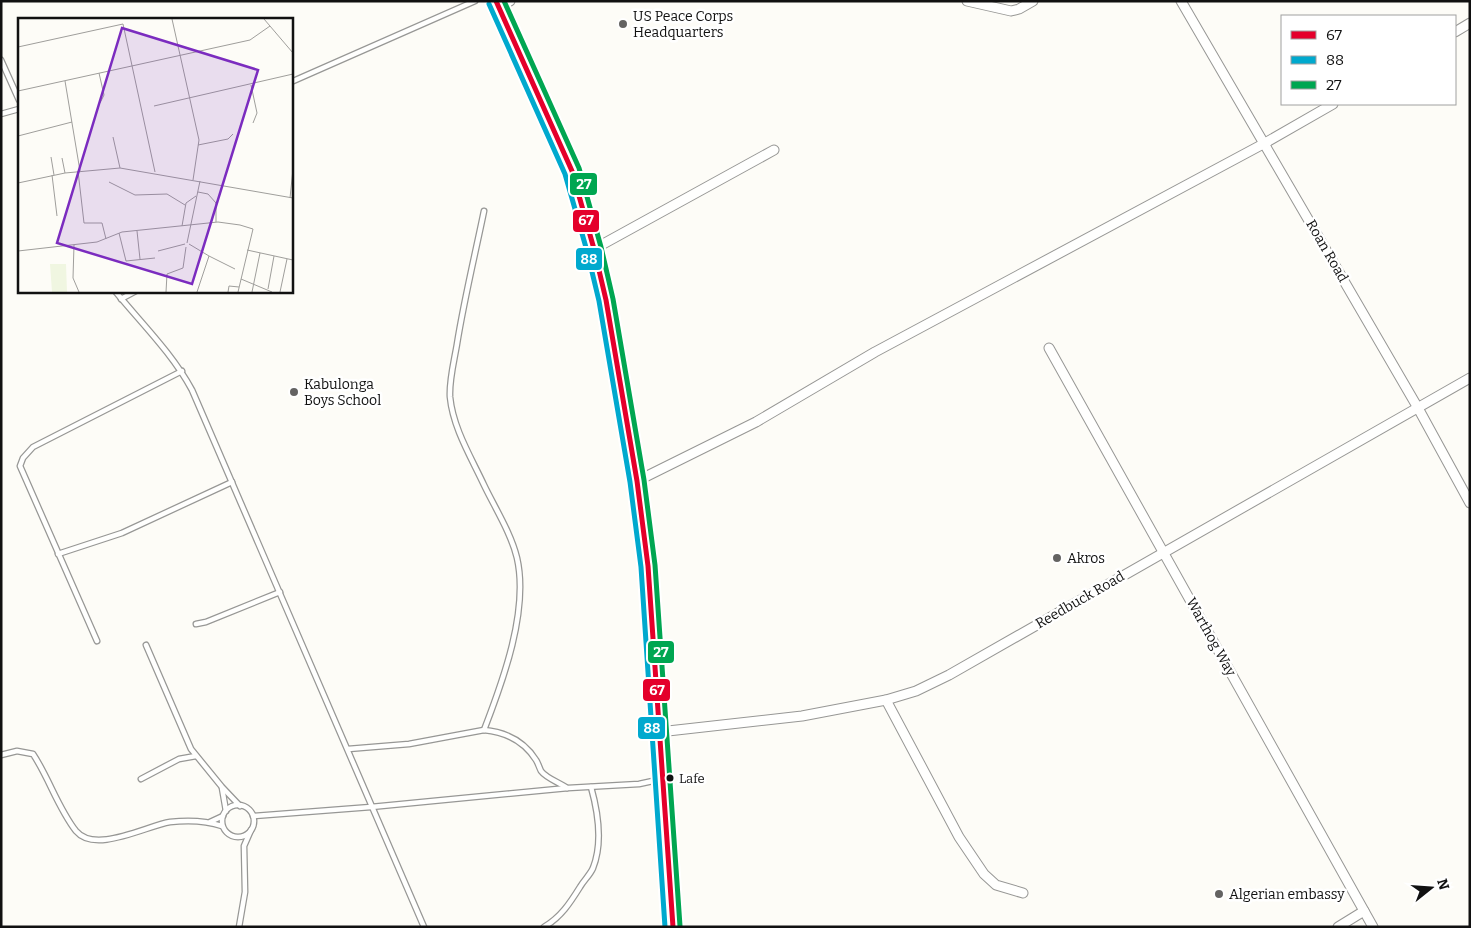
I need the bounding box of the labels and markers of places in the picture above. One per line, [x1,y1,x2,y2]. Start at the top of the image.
place label: US Peace Corps Headquarters [633,8,733,41]
marker: US Peace Corps Headquarters [617,18,629,30]
place label: Kabulonga Boys School [304,376,381,409]
marker: Kabulonga Boys School [288,386,300,398]
place label: Akros [1067,550,1105,567]
marker: Akros [1051,552,1063,564]
place label: Lafe [679,771,705,786]
marker: Lafe [665,773,675,783]
place label: Algerian embassy [1229,886,1345,903]
marker: Algerian embassy [1213,888,1225,900]

